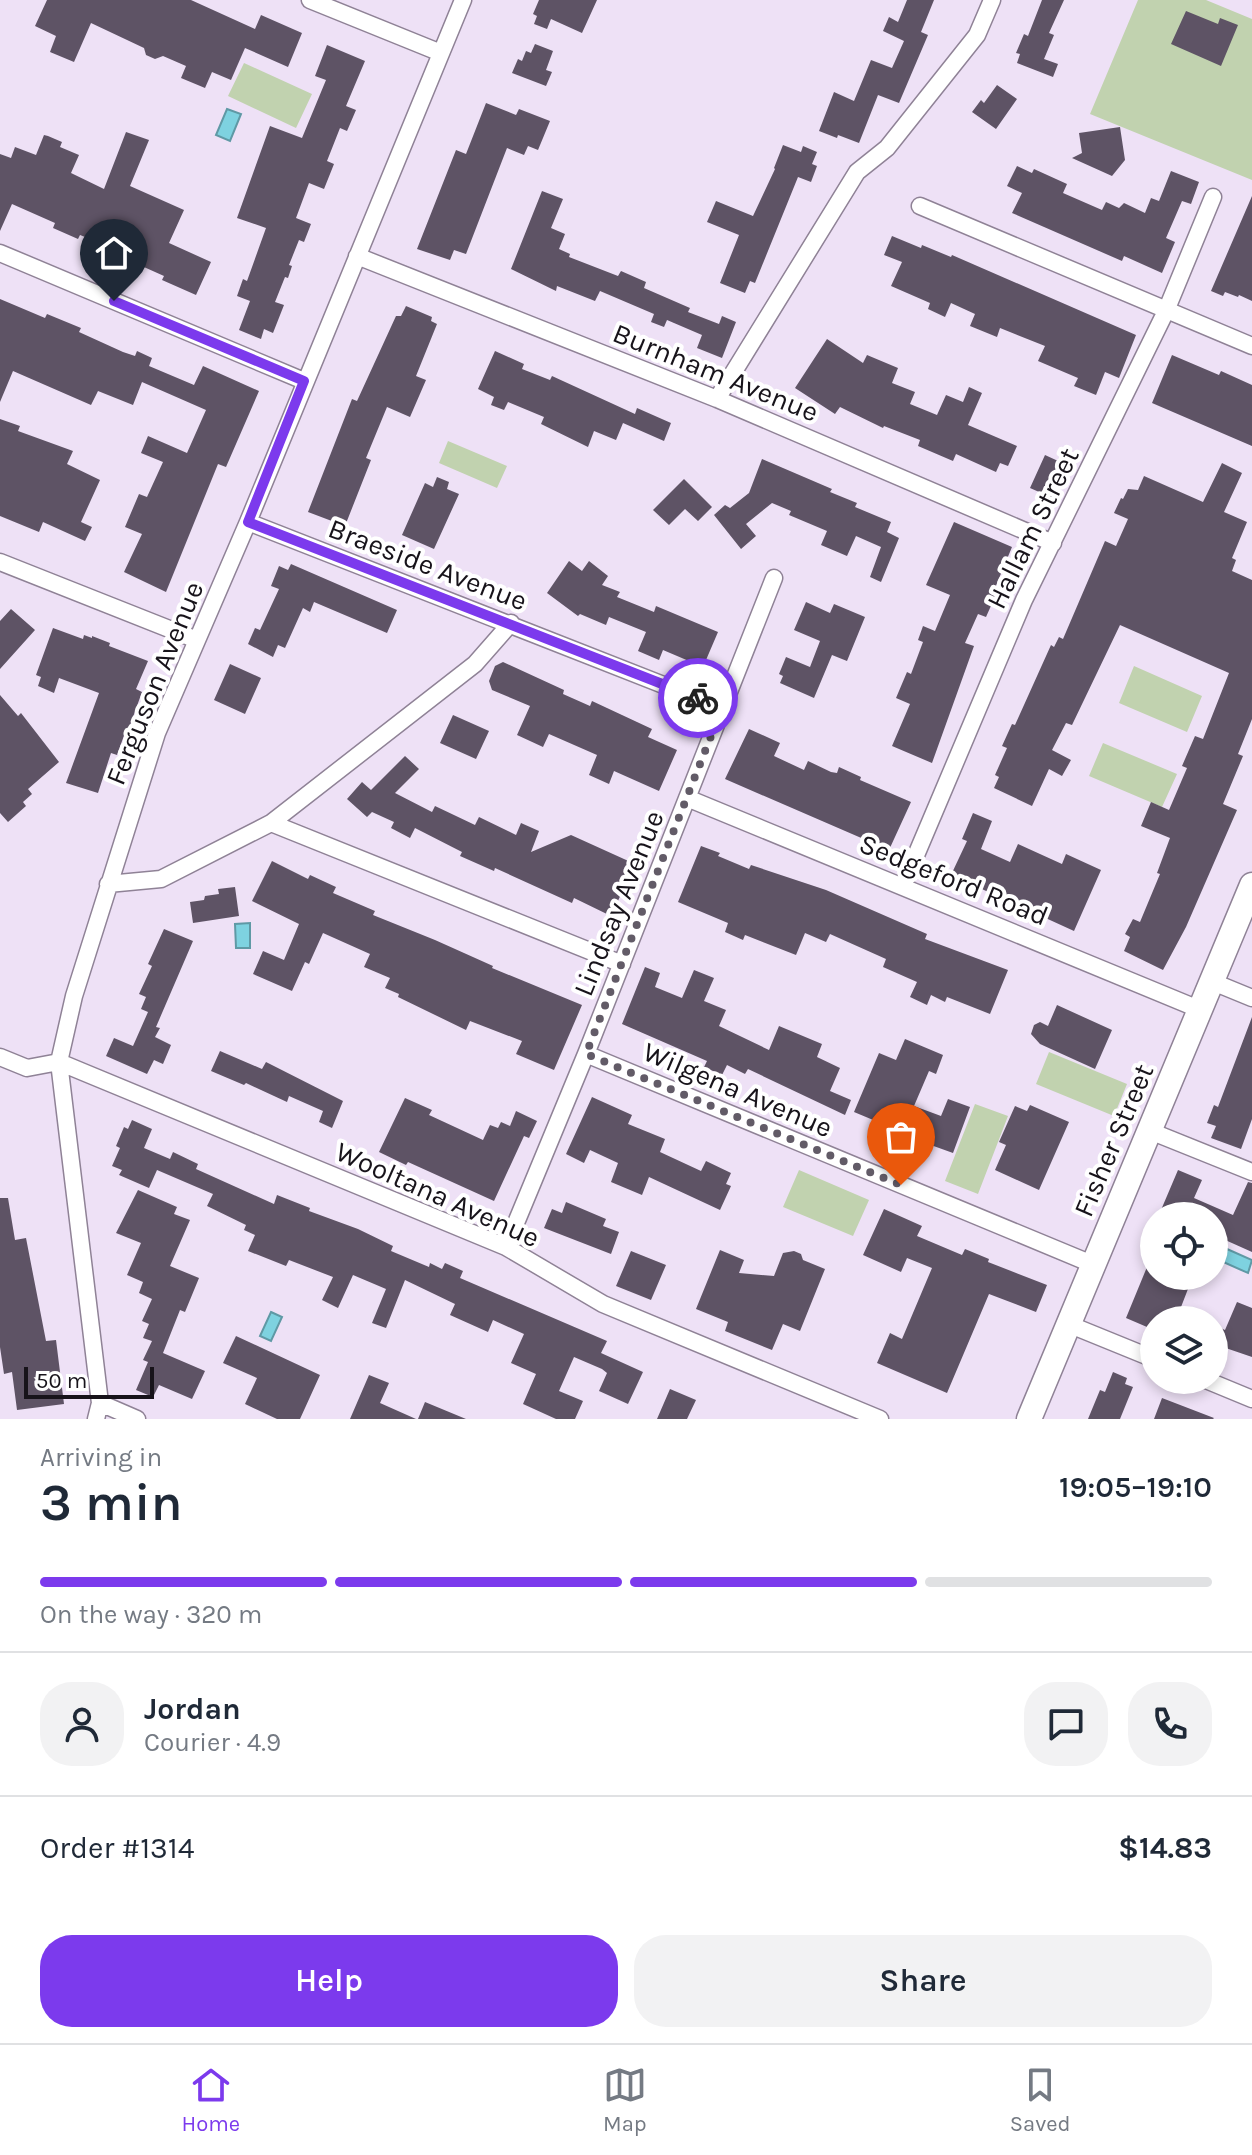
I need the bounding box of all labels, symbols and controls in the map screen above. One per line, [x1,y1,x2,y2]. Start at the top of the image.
pin [80,219,148,301]
icon: home [92,231,136,275]
street label: Burnham Avenue [608,316,823,429]
street label: Hallam Street [979,442,1086,614]
street label: Braeside Avenue [324,511,532,618]
street label: Ferguson Avenue [99,577,210,790]
courier [658,658,738,738]
icon: bike [676,676,720,720]
street label: Lindsay Avenue [566,806,671,1001]
street label: Sedgeford Road [855,827,1053,932]
street label: Wilgena Avenue [638,1035,837,1144]
street label: Fisher Street [1066,1059,1160,1221]
pin [867,1103,935,1185]
icon: bag [879,1115,923,1159]
street label: Wooltana Avenue [331,1135,545,1254]
map controls [1140,1202,1228,1394]
button: locate [1140,1202,1228,1290]
button: layers [1140,1306,1228,1394]
scale bar [24,1363,154,1399]
text: 50 m [36,1368,87,1394]
text: Arriving in [40,1442,162,1473]
text: 19:05–19:10 [1059,1469,1212,1505]
text: 3 min [40,1472,183,1533]
text: On the way · 320 m [40,1599,262,1630]
button: person [40,1682,124,1766]
button: chat [1024,1682,1108,1766]
button: phone [1128,1682,1212,1766]
text: Jordan [144,1691,241,1727]
text: Courier · 4.9 [144,1727,281,1758]
text: Order #1314 [40,1830,194,1866]
text: $14.83 [1118,1830,1212,1866]
button: Help [40,1935,618,2027]
button: Share [634,1935,1212,2027]
tab: Home [181,2063,240,2137]
tab: Map [603,2063,647,2137]
tab: Saved [1010,2063,1071,2137]

